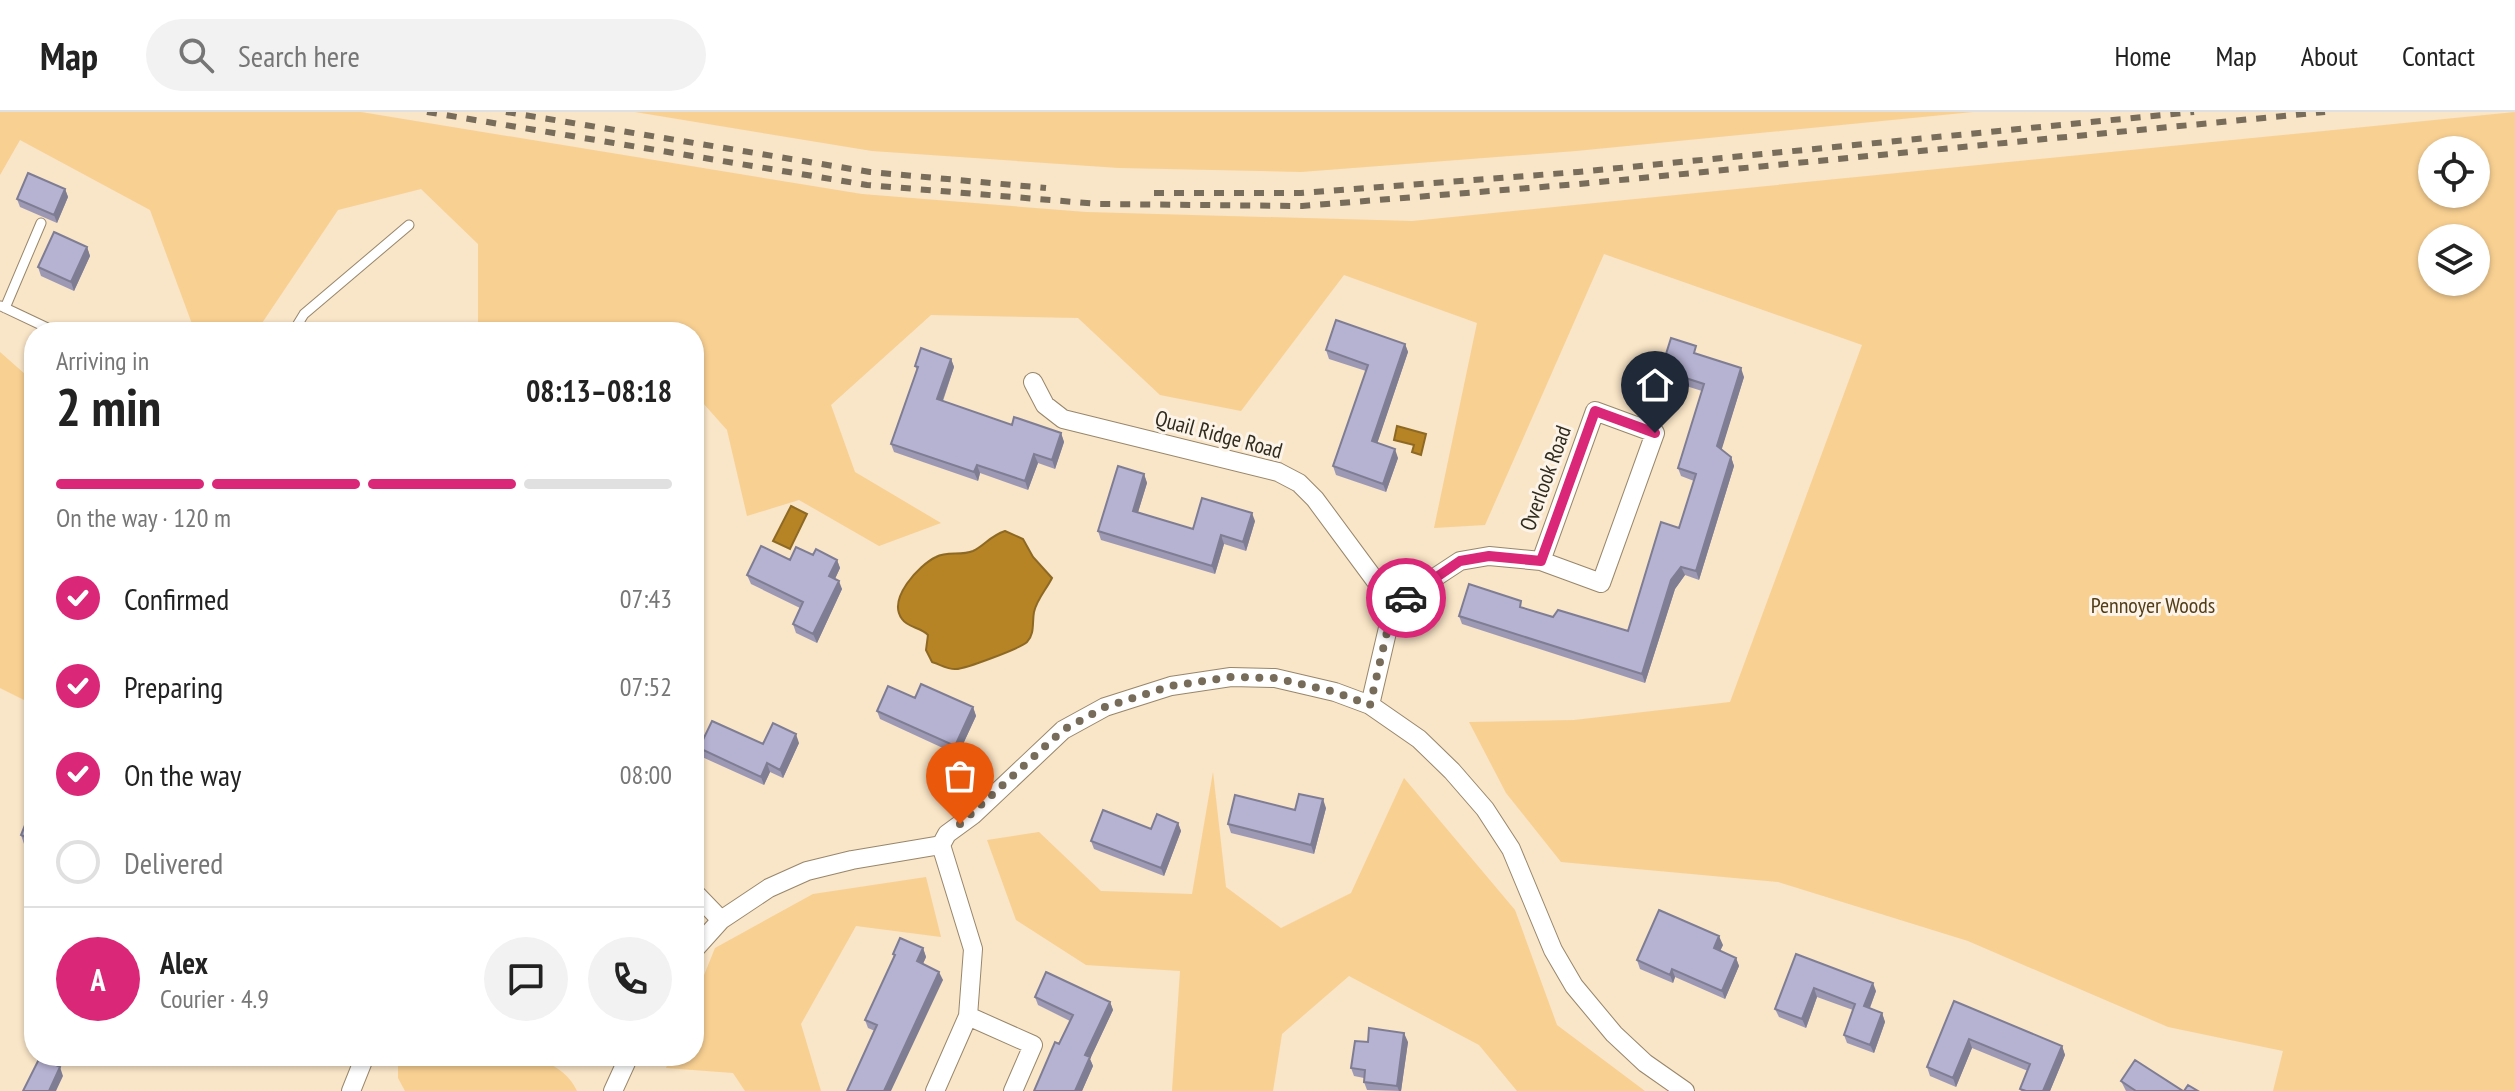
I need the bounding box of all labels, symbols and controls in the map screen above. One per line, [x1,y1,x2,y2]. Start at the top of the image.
search box [146,19,706,91]
text: Map [40,31,98,80]
icon: search [174,33,218,77]
text: Search here [238,36,360,75]
text: Home [2115,37,2171,74]
text: Map [2215,37,2257,74]
text: About [2301,37,2358,74]
text: Contact [2402,37,2475,74]
map controls [2418,136,2490,296]
button: locate [2418,136,2490,208]
button: layers [2418,224,2490,296]
text: Arriving in [56,344,149,377]
pin [1621,351,1689,433]
icon: home [1633,363,1677,407]
text: 08:13–08:18 [526,371,672,410]
text: 2 min [56,373,161,440]
street label: Quail Ridge Road [1152,404,1286,464]
street label: Overlook Road [1513,422,1577,534]
text: On the way · 120 m [56,501,231,534]
courier [1366,558,1446,638]
icon: check [56,576,100,620]
icon: car [1384,576,1428,620]
text: Confirmed [124,579,229,618]
text: 07:43 [620,582,672,615]
park label: Pennoyer Woods [2091,591,2215,619]
icon: check [56,664,100,708]
text: Preparing [124,667,223,706]
text: 07:52 [620,670,672,703]
pin [926,742,994,824]
icon: check [56,752,100,796]
icon: bag [938,754,982,798]
text: On the way [124,755,241,794]
text: 08:00 [620,758,672,791]
text: Delivered [124,843,223,882]
button: chat [484,937,568,1021]
button: phone [588,937,672,1021]
text: Alex [160,943,208,982]
text: A [90,960,106,999]
text: Courier · 4.9 [160,982,269,1015]

